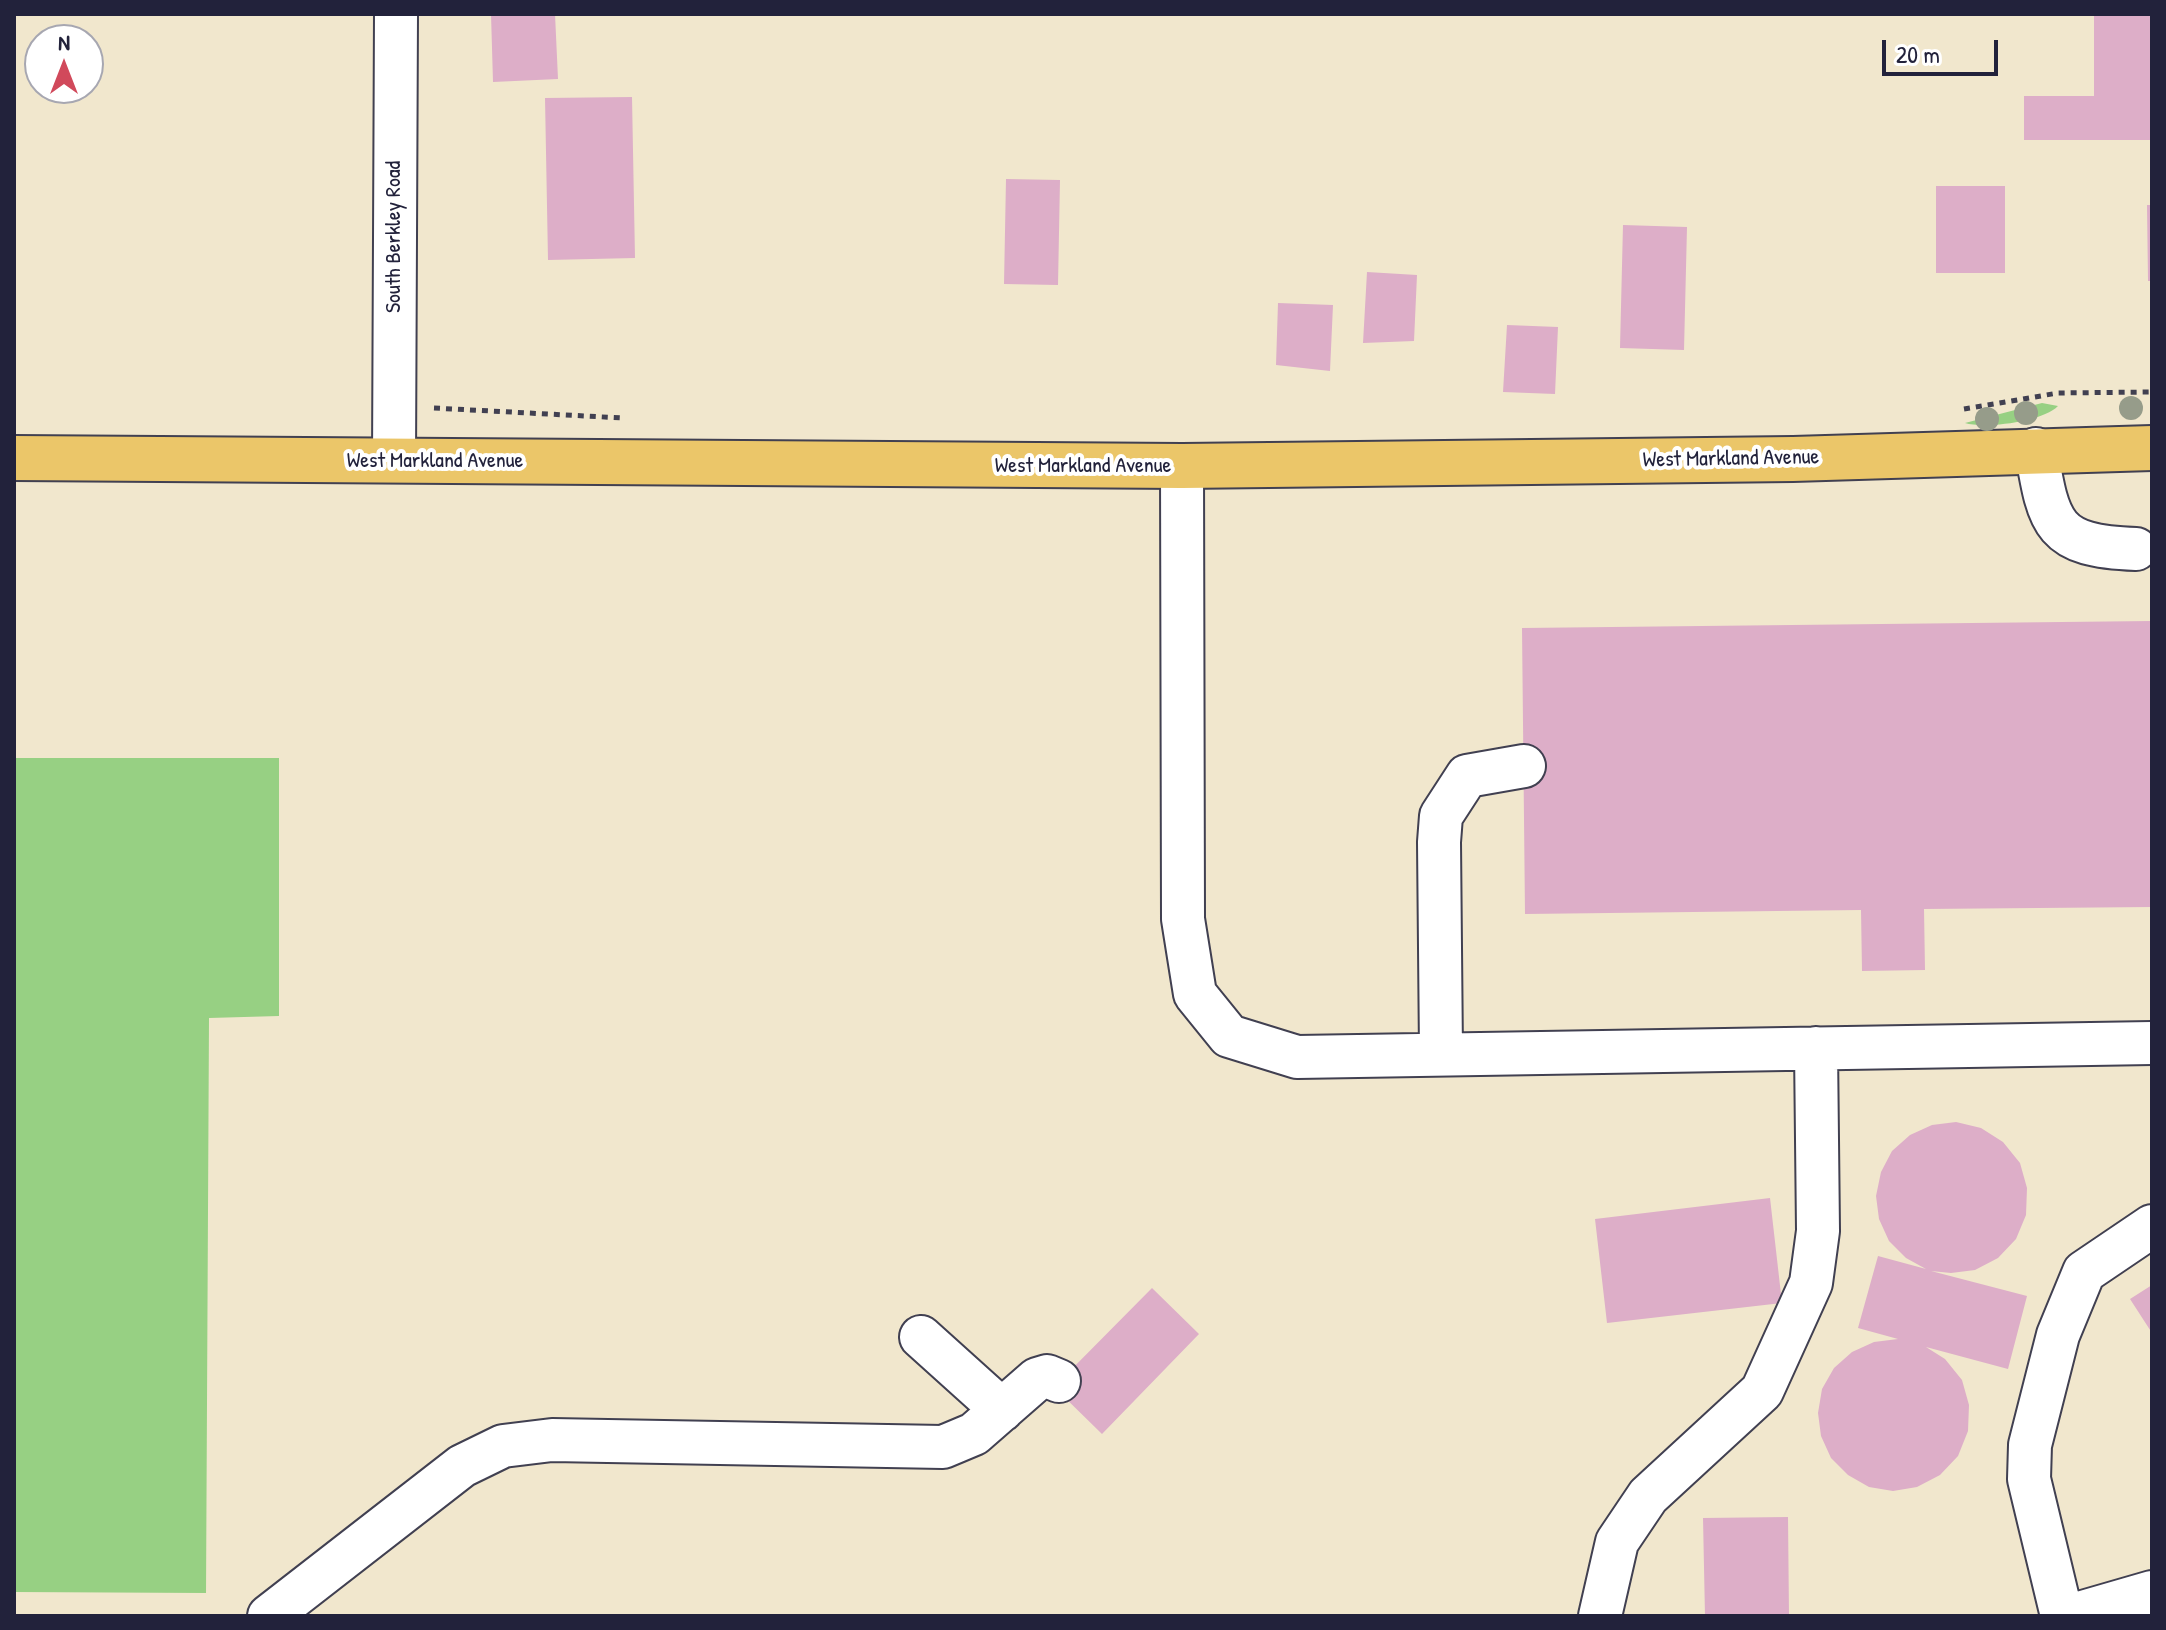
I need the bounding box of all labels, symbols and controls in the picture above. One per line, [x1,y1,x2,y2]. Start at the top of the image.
north arrow [24,24,104,104]
scale bar [1886,24,2002,74]
text: N [58,27,70,57]
text: 20 m [1896,38,1940,70]
street label: South Berkley Road [381,161,407,313]
street label: West Markland Avenue [1642,444,1820,474]
street label: West Markland Avenue [347,448,523,474]
street label: West Markland Avenue [995,453,1171,479]

